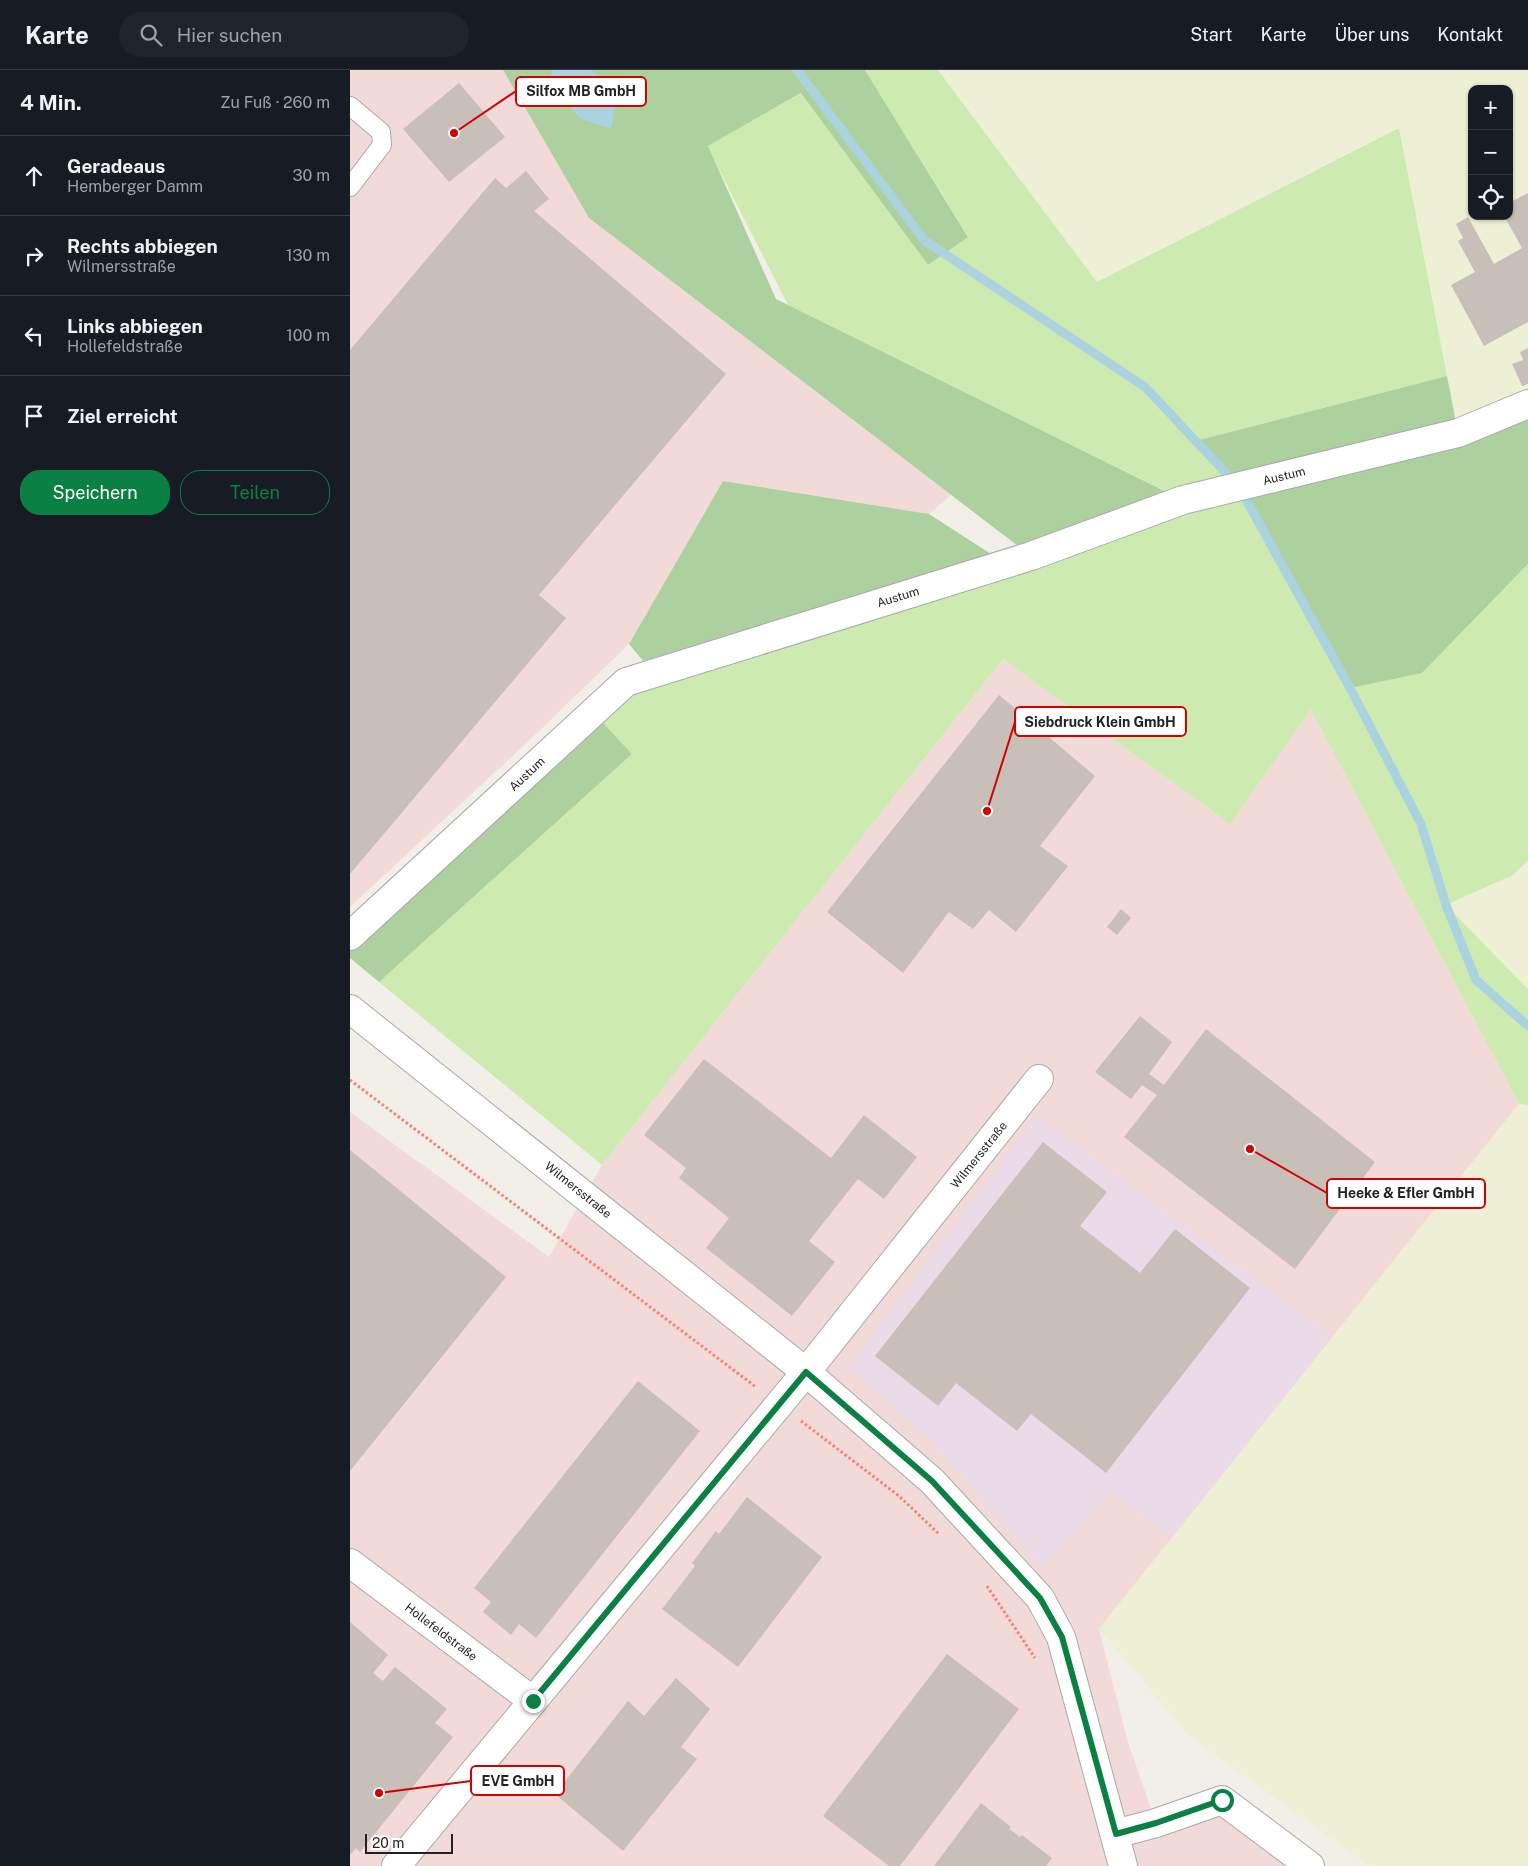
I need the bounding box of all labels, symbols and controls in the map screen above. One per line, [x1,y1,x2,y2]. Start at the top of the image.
search box [119,12,469,57]
text: Karte [25,21,89,49]
icon: search [137,21,165,49]
text: Hier suchen [177,24,282,46]
text: Start [1190,24,1233,45]
text: Karte [1261,24,1306,45]
text: Über uns [1334,24,1409,45]
text: Kontakt [1437,24,1503,45]
callout: Silfox MB GmbH [516,77,646,106]
text: Silfox MB GmbH [526,83,636,99]
map controls [1468,85,1513,220]
button: + [1468,85,1513,130]
text: 4 Min. [20,90,82,115]
text: Zu Fuß · 260 m [220,93,330,112]
button: − [1468,130,1513,175]
text: Geradeaus [67,155,165,177]
icon: ahead [20,162,48,190]
text: 30 m [293,166,330,185]
button: locate [1468,175,1513,220]
text: Hemberger Damm [67,177,203,196]
text: Rechts abbiegen [67,235,218,257]
icon: right [20,242,48,270]
text: 130 m [286,246,330,265]
text: Wilmersstraße [67,257,176,276]
text: Links abbiegen [67,315,203,337]
icon: left [20,322,48,350]
text: 100 m [286,326,330,345]
text: Hollefeldstraße [67,337,183,356]
icon: arrive [20,402,48,430]
text: Ziel erreicht [67,405,178,427]
street label: Austum [1261,464,1307,488]
button: Speichern [20,470,170,515]
button: Teilen [180,470,330,515]
street label: Austum [875,584,921,610]
callout: Siebdruck Klein GmbH [1015,707,1186,736]
text: Siebdruck Klein GmbH [1024,714,1176,730]
street label: Austum [506,754,548,794]
street label: Wilmersstraße [948,1119,1010,1191]
street label: Wilmersstraße [542,1159,614,1221]
callout: Heeke & Efler GmbH [1327,1179,1485,1208]
text: Heeke & Efler GmbH [1337,1185,1475,1201]
street label: Hollefeldstraße [402,1600,480,1664]
route end [522,1690,545,1713]
callout: EVE GmbH [471,1766,564,1795]
text: EVE GmbH [481,1773,555,1789]
route start [1211,1789,1234,1812]
scale bar [365,1831,452,1854]
text: 20 m [372,1835,404,1851]

